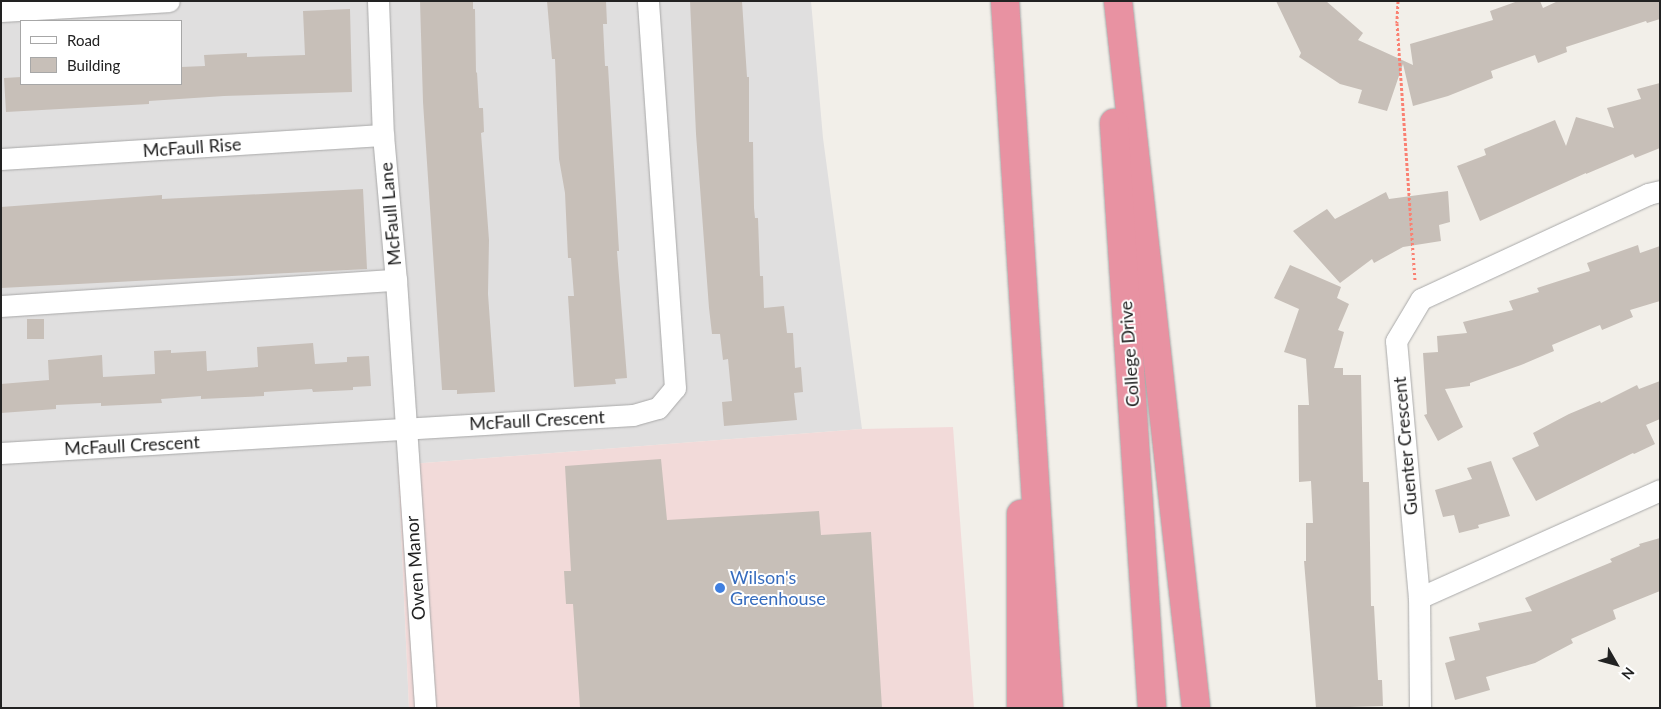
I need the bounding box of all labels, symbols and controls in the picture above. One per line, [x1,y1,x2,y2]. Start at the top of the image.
legend [20,20,182,85]
text: Road [67,31,100,49]
text: Building [67,56,120,74]
street label: McFaull Rise [142,133,242,161]
street label: McFaull Lane [375,161,405,267]
street label: College Drive [1115,300,1143,408]
street label: Guenter Crescent [1388,376,1422,516]
street label: McFaull Crescent [469,406,605,434]
street label: McFaull Crescent [64,431,200,459]
street label: Owen Manor [401,515,429,621]
place label: Wilson's Greenhouse [730,567,826,610]
marker: Wilson's Greenhouse [714,582,726,594]
north arrow [1591,639,1641,689]
text: N [1618,664,1638,683]

